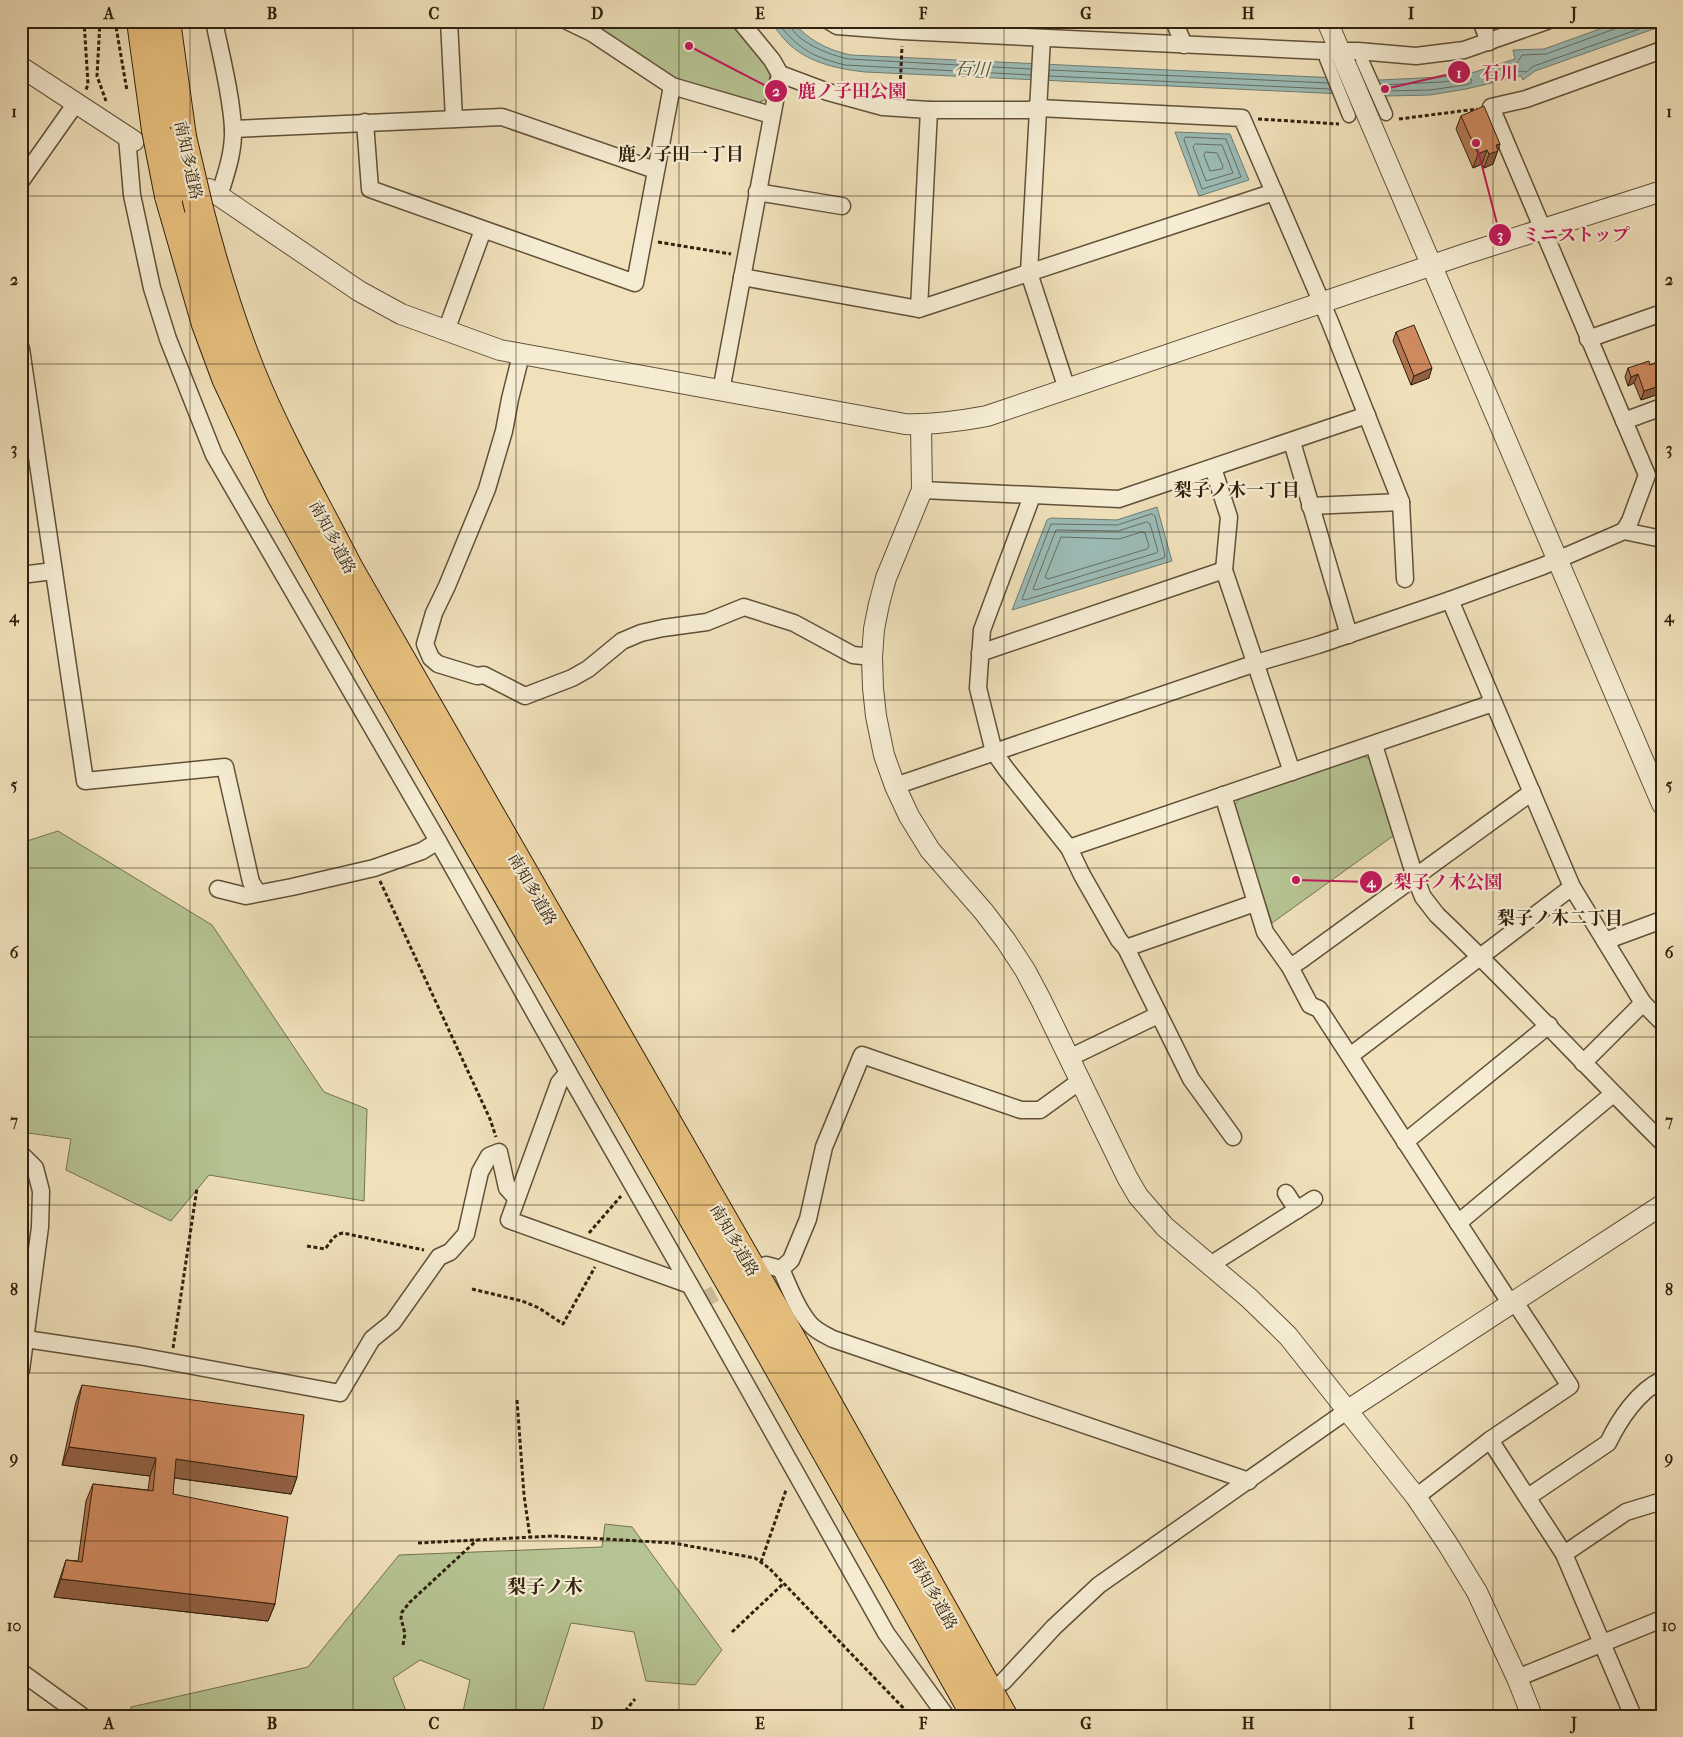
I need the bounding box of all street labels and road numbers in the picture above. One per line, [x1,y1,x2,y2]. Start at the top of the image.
street label: 南知多道路 [171,119,206,201]
street label: 南知多道路 [305,497,360,577]
street label: 南知多道路 [504,850,561,929]
street label: 南知多道路 [706,1201,763,1280]
street label: 南知多道路 [906,1554,961,1633]

